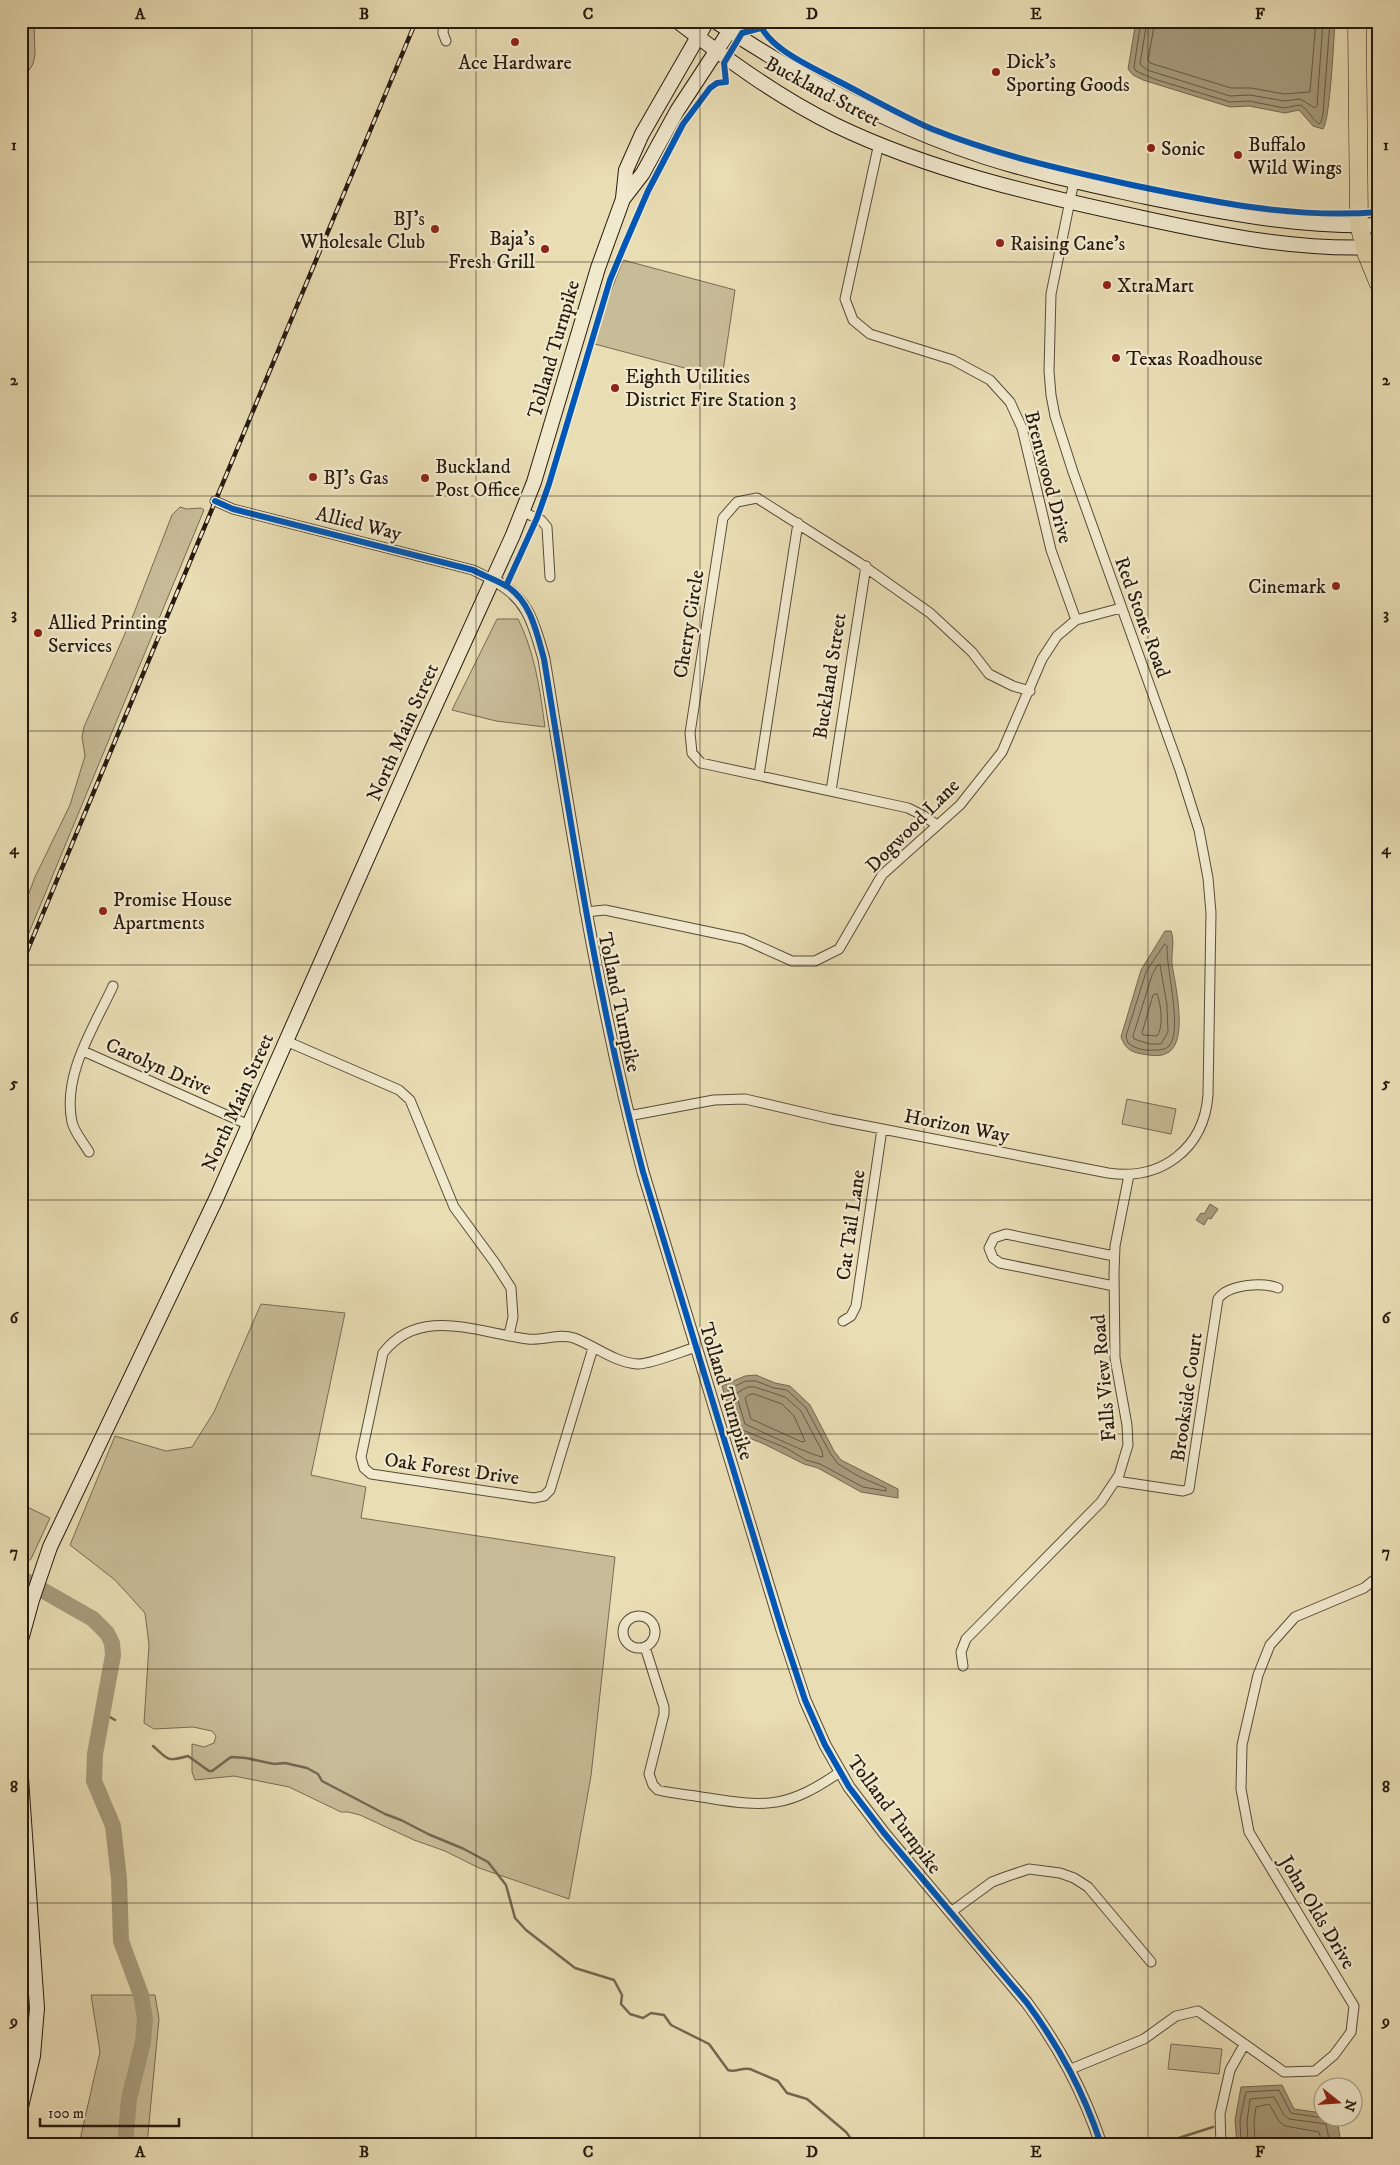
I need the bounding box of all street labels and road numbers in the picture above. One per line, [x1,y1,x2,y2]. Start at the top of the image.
street label: Buckland Street [760,51,884,133]
street label: Tolland Turnpike [523,278,586,421]
street label: Brentwood Drive [1018,408,1077,546]
street label: Allied Way [313,502,405,547]
street label: Red Stone Road [1108,554,1175,681]
street label: Cherry Circle [669,568,710,680]
street label: Buckland Street [808,611,853,741]
street label: North Main Street [362,660,445,805]
street label: Dogwood Lane [861,774,965,878]
street label: Tolland Turnpike [592,930,646,1074]
street label: North Main Street [197,1030,280,1175]
street label: Carolyn Drive [101,1033,215,1102]
street label: Horizon Way [902,1104,1012,1149]
street label: Cat Tail Lane [831,1168,872,1282]
street label: Falls View Road [1086,1313,1123,1442]
street label: Tolland Turnpike [693,1320,758,1463]
street label: Brookside Court [1166,1331,1209,1463]
street label: Oak Forest Drive [383,1448,521,1491]
street label: Tolland Turnpike [841,1751,947,1879]
street label: John Olds Drive [1272,1850,1360,1974]

